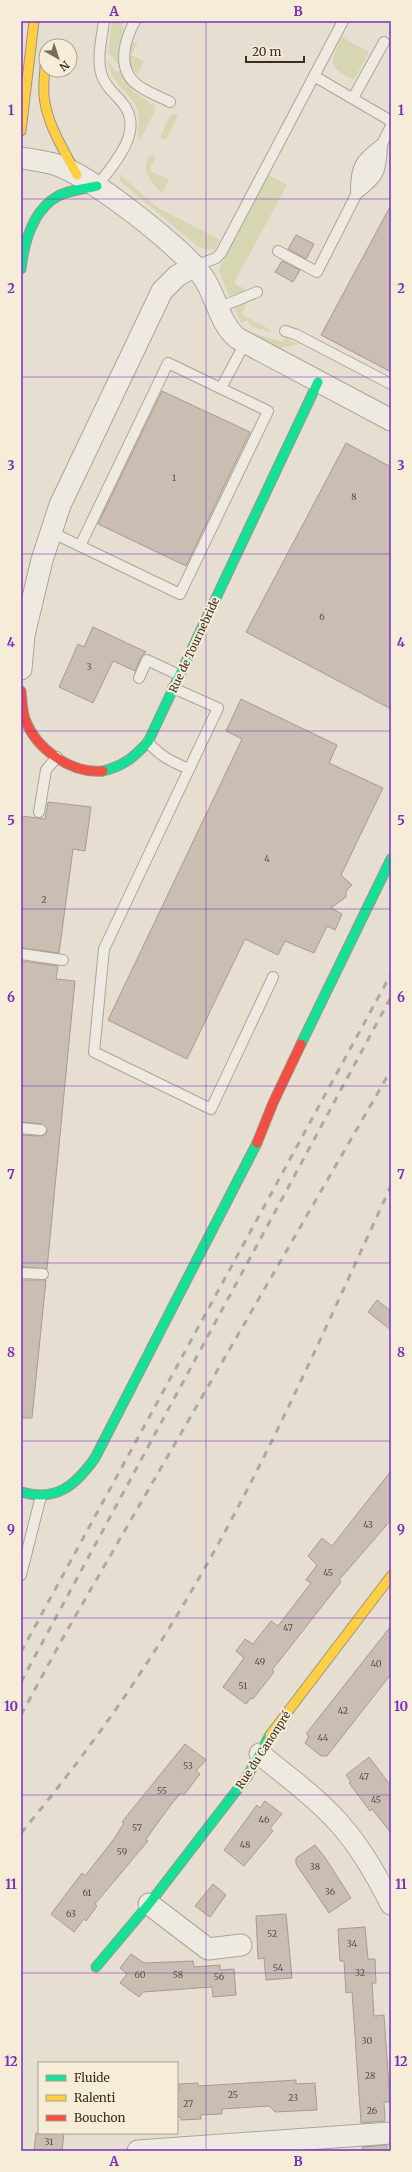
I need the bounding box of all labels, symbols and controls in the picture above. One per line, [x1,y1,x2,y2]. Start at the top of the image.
text: A [108,3,119,20]
text: B [293,3,303,20]
north arrow [38,38,78,78]
scale bar [246,38,304,64]
text: 20 m [252,44,281,59]
text: N [56,58,72,74]
text: 1 [8,102,14,119]
text: 1 [398,102,404,119]
text: 2 [7,280,15,297]
text: 2 [397,280,405,297]
text: 3 [7,457,15,474]
text: 3 [397,457,405,474]
house number: 1 [172,472,176,483]
house number: 8 [351,491,357,502]
street label: Rue de Tournebride [166,595,222,695]
house number: 6 [319,611,325,622]
text: 4 [7,634,16,651]
text: 4 [397,634,406,651]
house number: 3 [86,661,92,672]
text: 5 [7,812,15,829]
text: 5 [397,812,405,829]
house number: 4 [264,853,270,864]
house number: 2 [41,894,47,905]
text: 6 [7,989,15,1006]
text: 6 [397,989,405,1006]
text: 7 [7,1166,15,1183]
text: 7 [397,1166,405,1183]
text: 8 [7,1344,15,1361]
text: 8 [397,1344,405,1361]
house number: 43 [363,1519,373,1530]
text: 9 [7,1521,15,1538]
text: 9 [397,1521,405,1538]
house number: 45 [323,1567,333,1578]
house number: 47 [283,1622,293,1633]
house number: 49 [255,1656,265,1667]
house number: 40 [370,1658,382,1669]
house number: 51 [239,1680,247,1691]
text: 10 [4,1698,18,1715]
text: 10 [394,1698,408,1715]
house number: 42 [338,1705,348,1716]
street label: Rue du Canonpré [233,1708,294,1792]
house number: 44 [317,1732,329,1743]
house number: 53 [183,1760,193,1771]
house number: 47 [359,1771,369,1782]
house number: 55 [157,1785,167,1796]
house number: 45 [371,1794,381,1805]
house number: 46 [259,1814,270,1825]
house number: 57 [132,1822,142,1833]
house number: 48 [240,1839,250,1850]
house number: 59 [117,1846,127,1857]
house number: 38 [310,1861,320,1872]
text: 11 [5,1876,17,1893]
text: 11 [395,1876,407,1893]
house number: 36 [325,1886,336,1897]
house number: 61 [83,1887,91,1898]
house number: 63 [66,1908,76,1919]
house number: 52 [267,1928,277,1939]
house number: 34 [347,1938,358,1949]
house number: 54 [273,1962,284,1973]
house number: 32 [355,1967,365,1978]
house number: 60 [134,1969,146,1980]
house number: 58 [173,1969,183,1980]
house number: 56 [214,1971,225,1982]
house number: 30 [362,2035,373,2046]
text: 12 [4,2053,18,2070]
text: 12 [394,2053,408,2070]
legend [38,2062,178,2134]
text: Fluide [74,2070,110,2085]
house number: 28 [365,2070,375,2081]
house number: 25 [228,2089,238,2100]
text: Ralenti [74,2090,115,2105]
house number: 23 [288,2092,298,2103]
house number: 27 [183,2098,193,2109]
house number: 26 [367,2105,378,2116]
text: Bouchon [74,2110,126,2125]
house number: 31 [45,2136,53,2147]
text: A [108,2153,119,2170]
text: B [293,2153,303,2170]

